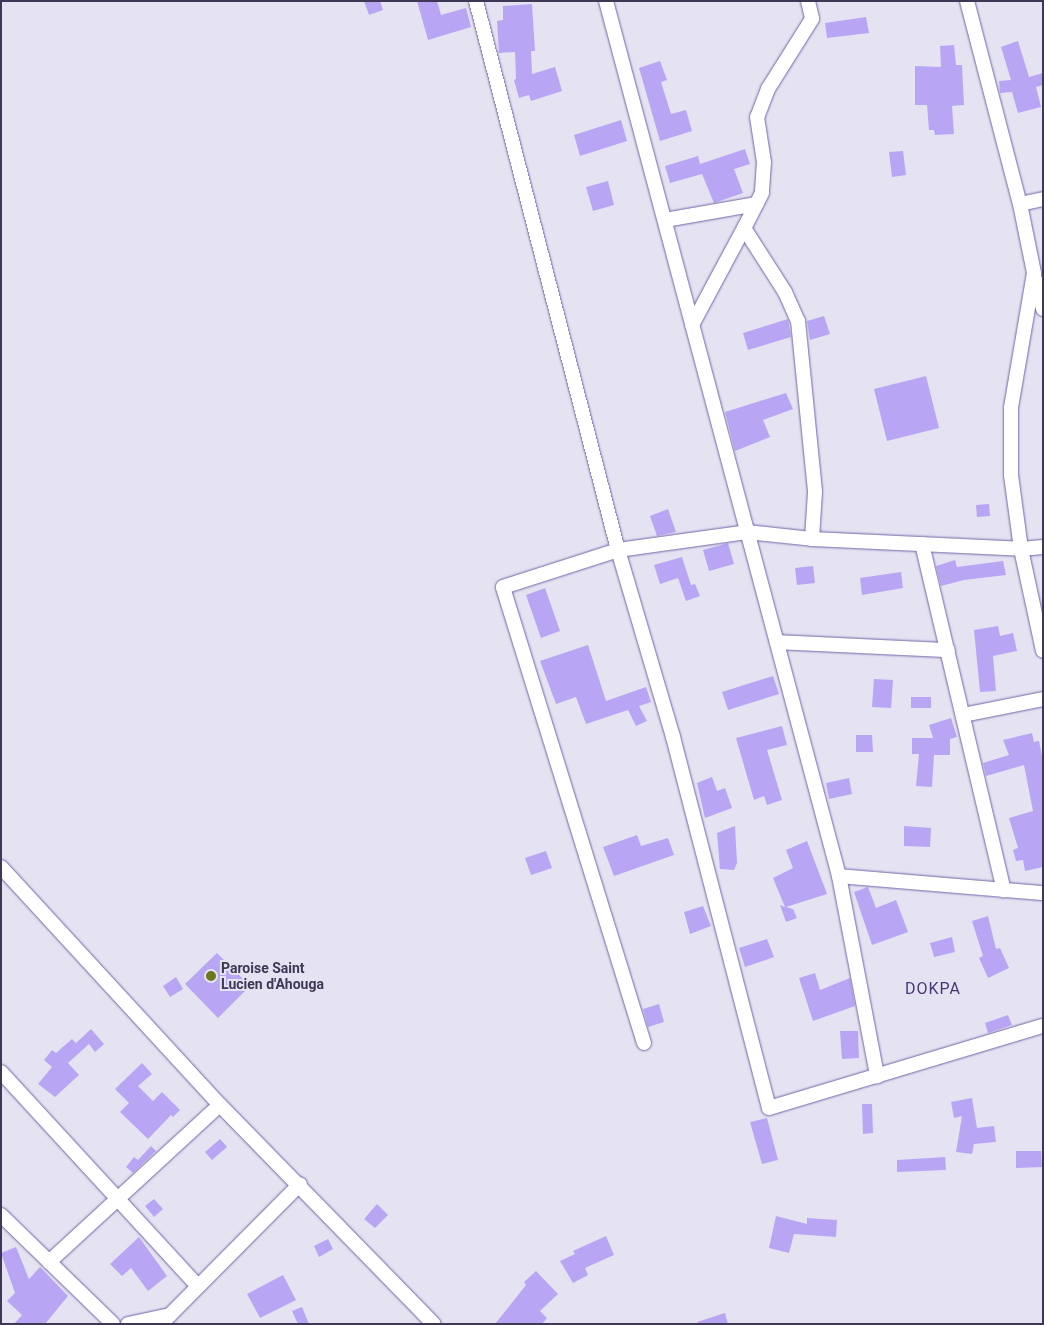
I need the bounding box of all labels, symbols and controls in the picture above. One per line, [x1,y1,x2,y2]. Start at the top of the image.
place label: Paroise Saint Lucien d'Ahouga [221,960,324,992]
marker: Paroise Saint Lucien d'Ahouga [205,970,217,982]
district label: DOKPA [904,979,962,999]

